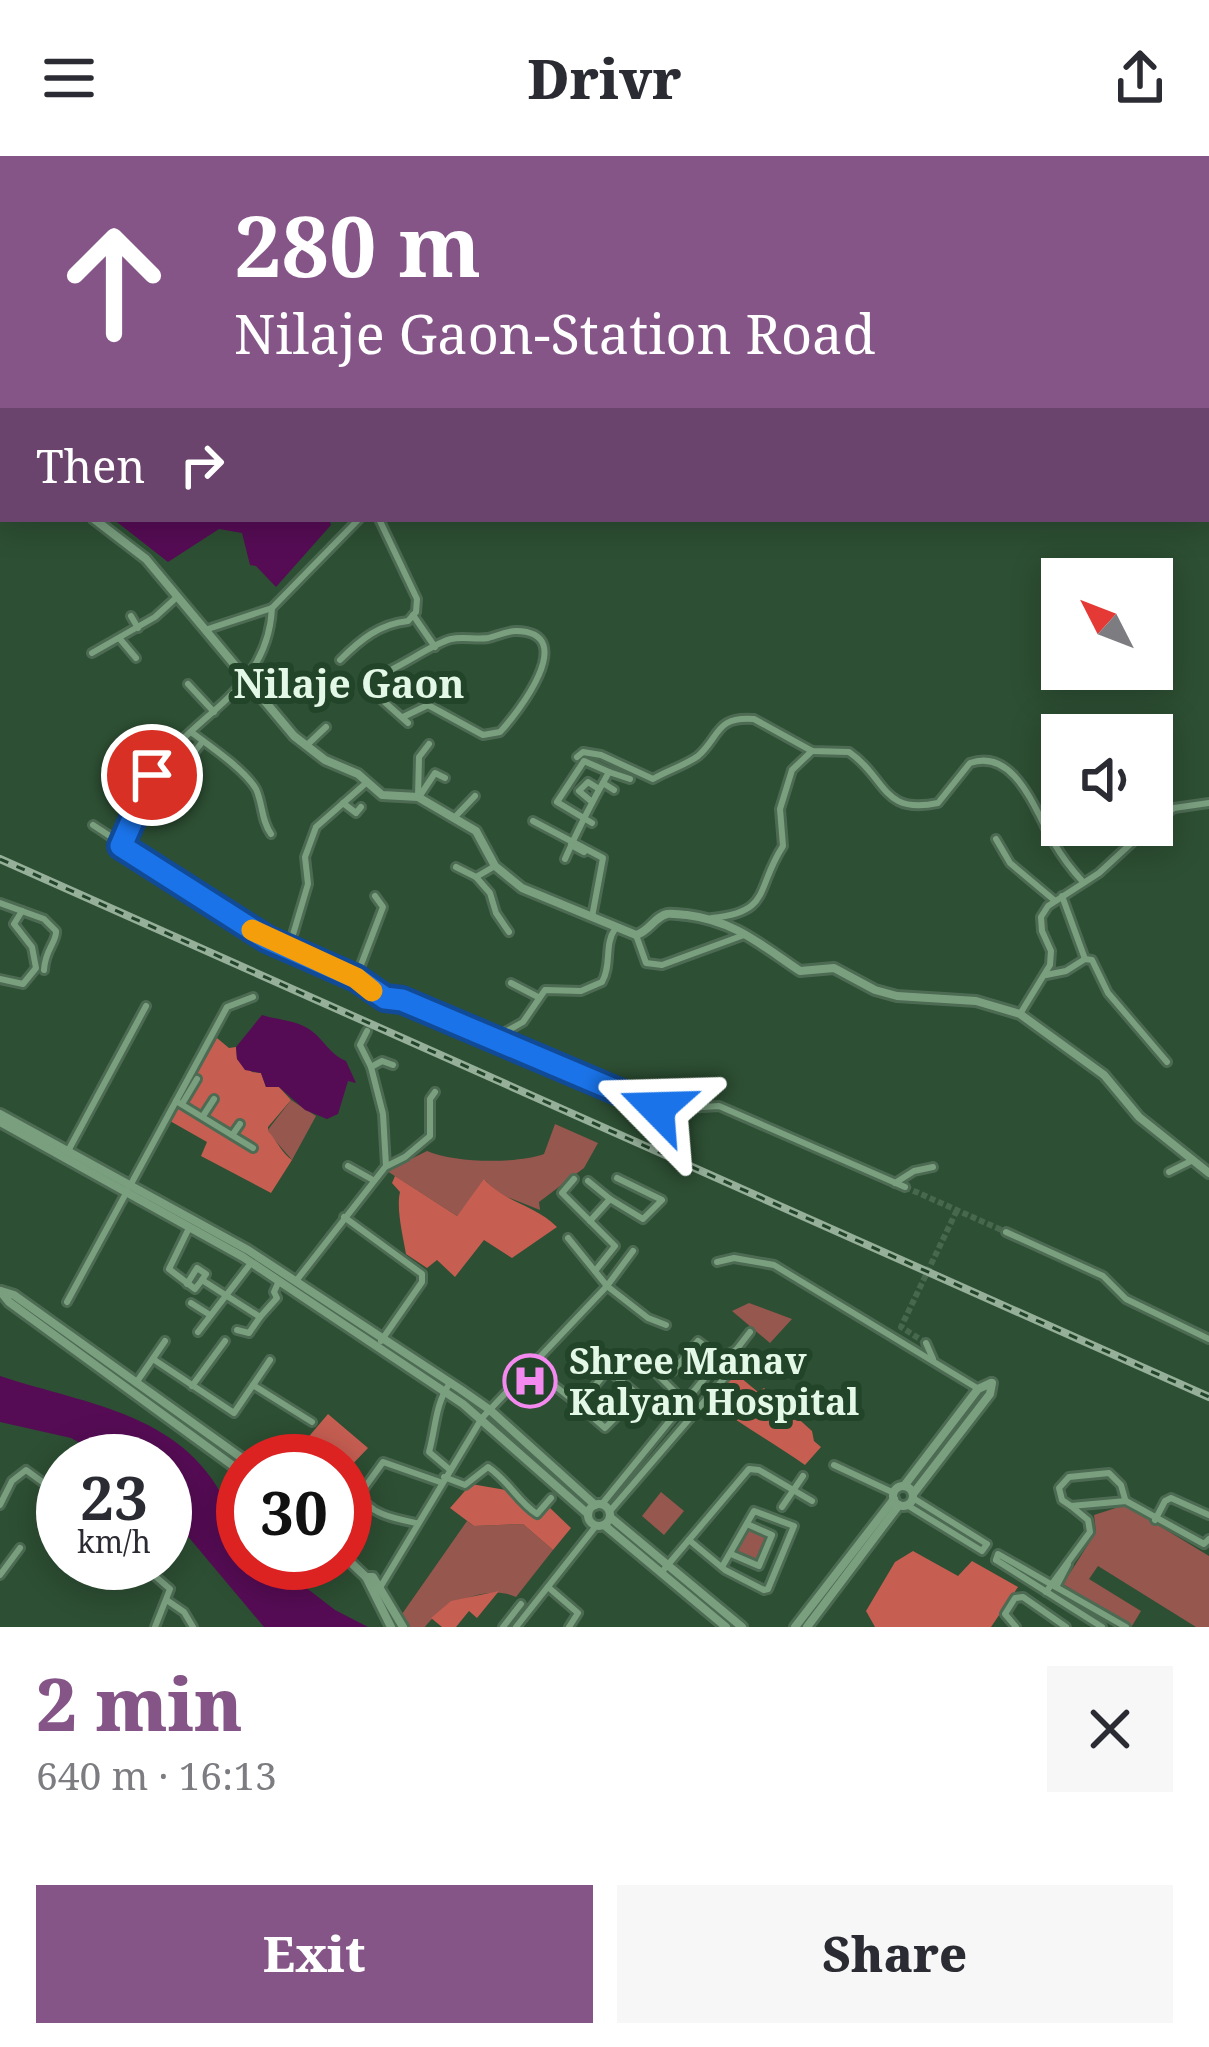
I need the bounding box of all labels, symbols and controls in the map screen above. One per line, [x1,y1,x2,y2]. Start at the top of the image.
text: Drivr [527,41,682,115]
icon: menu [36,45,102,111]
icon: share [1107,45,1173,111]
text: 280 m [234,187,481,302]
icon: ahead [36,204,192,360]
text: Nilaje Gaon-Station Road [234,296,876,370]
icon: right [169,432,235,498]
text: Then [36,435,145,496]
north arrow [1041,558,1173,690]
map controls [1041,558,1173,846]
district label: Nilaje Gaon [234,656,464,709]
button: sound [1041,714,1173,846]
pin [101,724,203,826]
icon: arrive [119,742,185,808]
position arrow [594,1045,720,1171]
place label: Shree Manav Kalyan Hospital [569,1336,859,1426]
hospital icon: Shree Manav Kalyan Hospital [502,1353,558,1409]
speed limit sign: 30 [216,1434,372,1590]
text: 23 [80,1456,148,1538]
text: km/h [77,1521,151,1562]
text: 2 min [36,1654,243,1752]
button: close [1047,1666,1173,1792]
text: 640 m · 16:13 [36,1748,277,1801]
button: Exit [36,1885,593,2023]
button: Share [617,1885,1173,2023]

